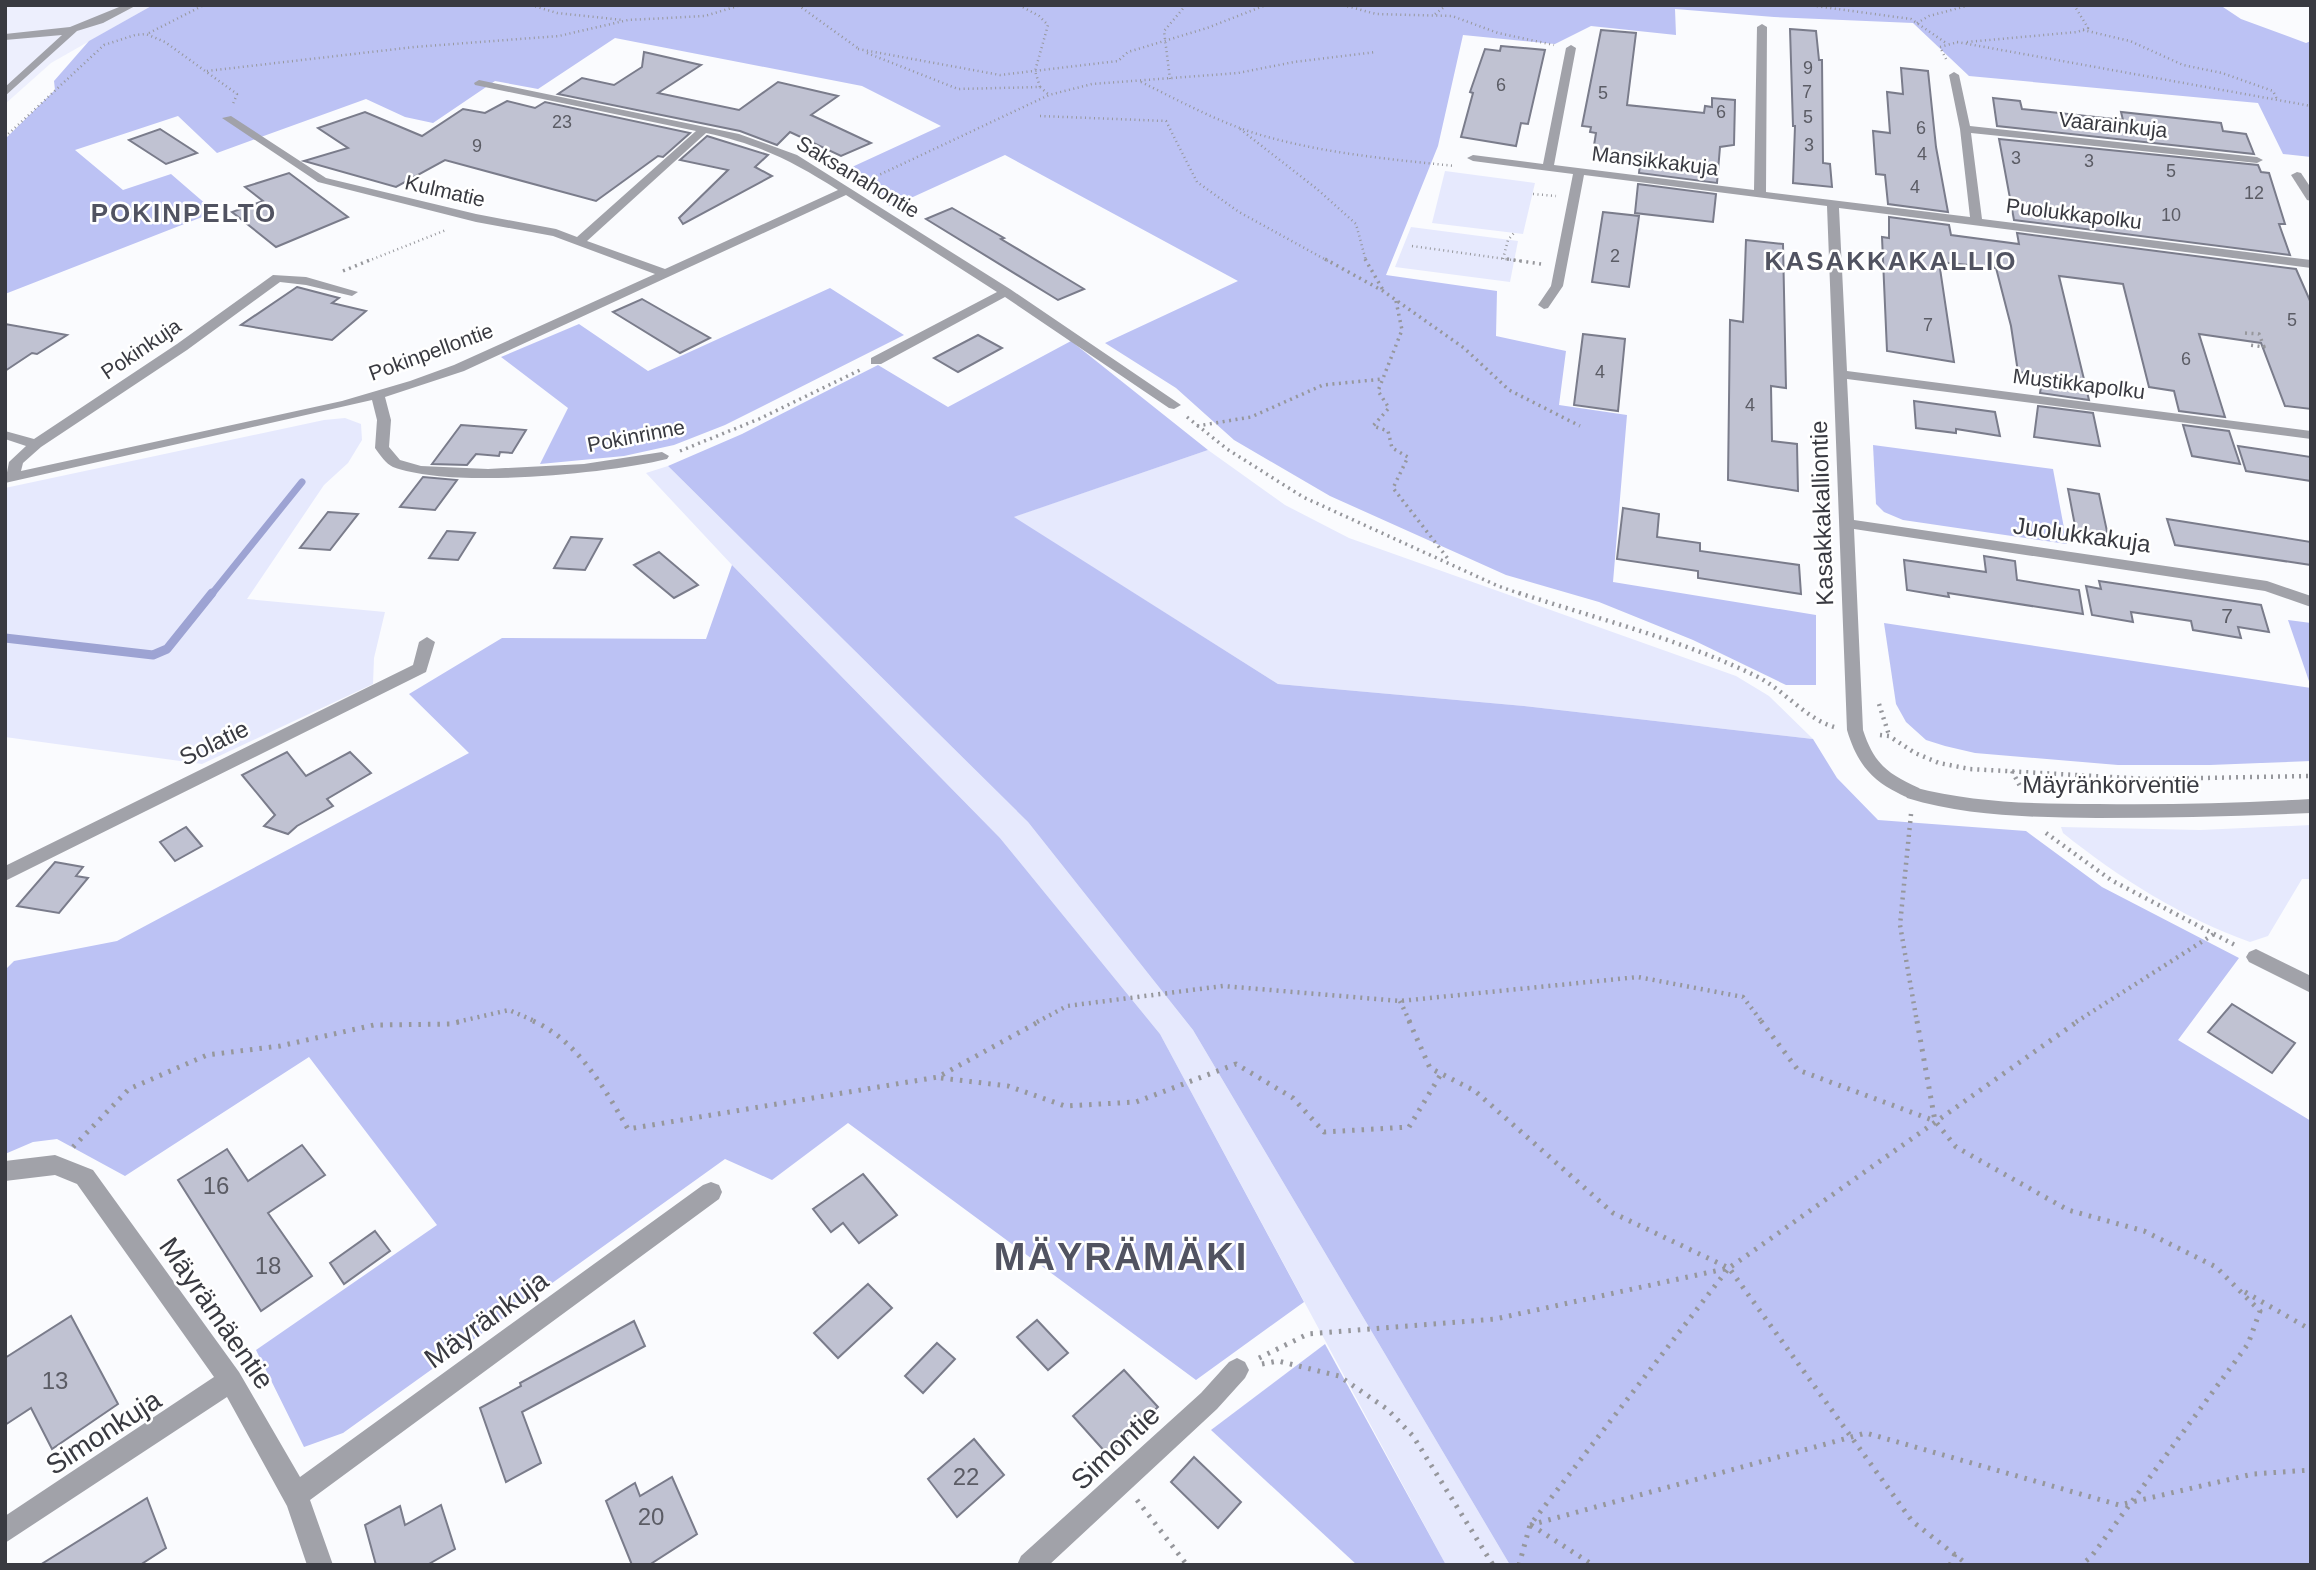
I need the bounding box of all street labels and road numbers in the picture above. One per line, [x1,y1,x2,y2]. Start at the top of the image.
street label: Vaarainkuja [2057,107,2169,142]
street label: Saksanahontie [793,131,924,222]
street label: Mansikkakuja [1591,141,1720,180]
street label: Kulmatie [403,170,488,211]
street label: Puolukkapolku [2005,194,2143,233]
street label: Pokinkuja [97,313,185,384]
street label: Pokinpellontie [365,318,496,385]
street label: Mustikkapolku [2012,364,2146,403]
street label: Pokinrinne [585,415,687,456]
street label: Kasakkakalliontie [1805,420,1838,606]
street label: Juolukkakuja [2011,511,2153,558]
street label: Solatie [175,714,253,771]
street label: Mäyränkorventie [2022,771,2200,798]
street label: Mäyrämäentie [153,1232,280,1395]
street label: Mäyränkuja [419,1264,554,1374]
street label: Simonkuja [40,1384,167,1481]
street label: Simontie [1065,1399,1166,1496]

